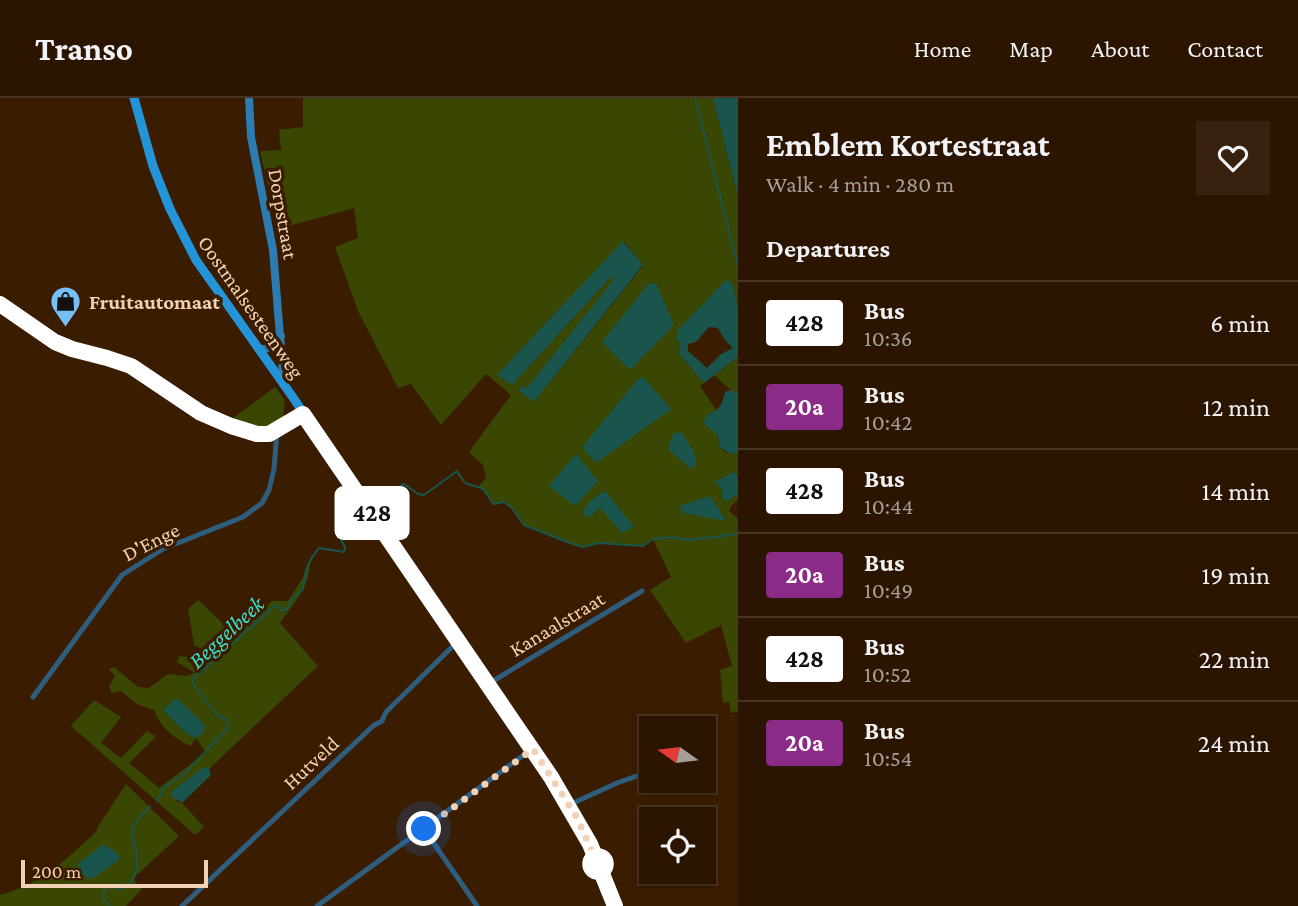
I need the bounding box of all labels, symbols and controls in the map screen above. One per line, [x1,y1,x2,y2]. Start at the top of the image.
text: Transo [35,30,133,67]
text: Home [914,35,971,62]
text: Map [1009,35,1053,62]
text: About [1091,35,1149,62]
text: Contact [1187,35,1263,62]
button: heart [1196,121,1270,195]
text: Emblem Kortestraat [766,126,1050,163]
street label: Dorpstraat [263,167,303,262]
text: Walk · 4 min · 280 m [766,171,954,197]
street label: Oostmalsesteenweg [193,231,309,383]
text: Departures [766,234,890,263]
shop icon: Fruitautomaat [49,285,83,329]
place label: Fruitautomaat [89,290,220,314]
text: Bus [864,296,905,325]
text: 428 [785,309,824,336]
text: 6 min [1210,309,1270,338]
text: 10:36 [864,325,913,351]
text: Bus [864,380,905,409]
text: 20a [785,393,824,420]
text: 12 min [1202,393,1270,422]
text: 10:42 [864,409,912,435]
text: Bus [864,464,905,493]
text: 428 [785,477,824,504]
text: 14 min [1202,477,1270,506]
line badge: 428 [332,490,412,536]
text: 10:44 [864,493,913,519]
text: 428 [353,499,391,526]
street label: D'Enge [118,518,184,566]
text: Bus [864,548,905,577]
text: 20a [785,561,824,588]
text: 19 min [1202,561,1270,590]
text: 10:49 [864,577,913,603]
street label: Kanaalstraat [505,586,610,662]
water label: Beggelbeek [183,590,270,673]
text: Bus [864,632,905,661]
text: 428 [785,645,824,672]
text: 22 min [1199,645,1270,674]
text: 10:52 [864,661,911,687]
north arrow [639,716,716,793]
map controls [639,716,716,884]
text: Bus [864,716,905,745]
text: 20a [785,729,824,756]
text: 24 min [1198,729,1270,758]
street label: Hutveld [278,731,344,795]
text: 10:54 [864,745,913,771]
button: locate [639,807,716,884]
your location [406,811,441,846]
unlabelled marker [583,849,613,879]
scale bar [21,857,208,889]
text: 200 m [32,861,81,882]

